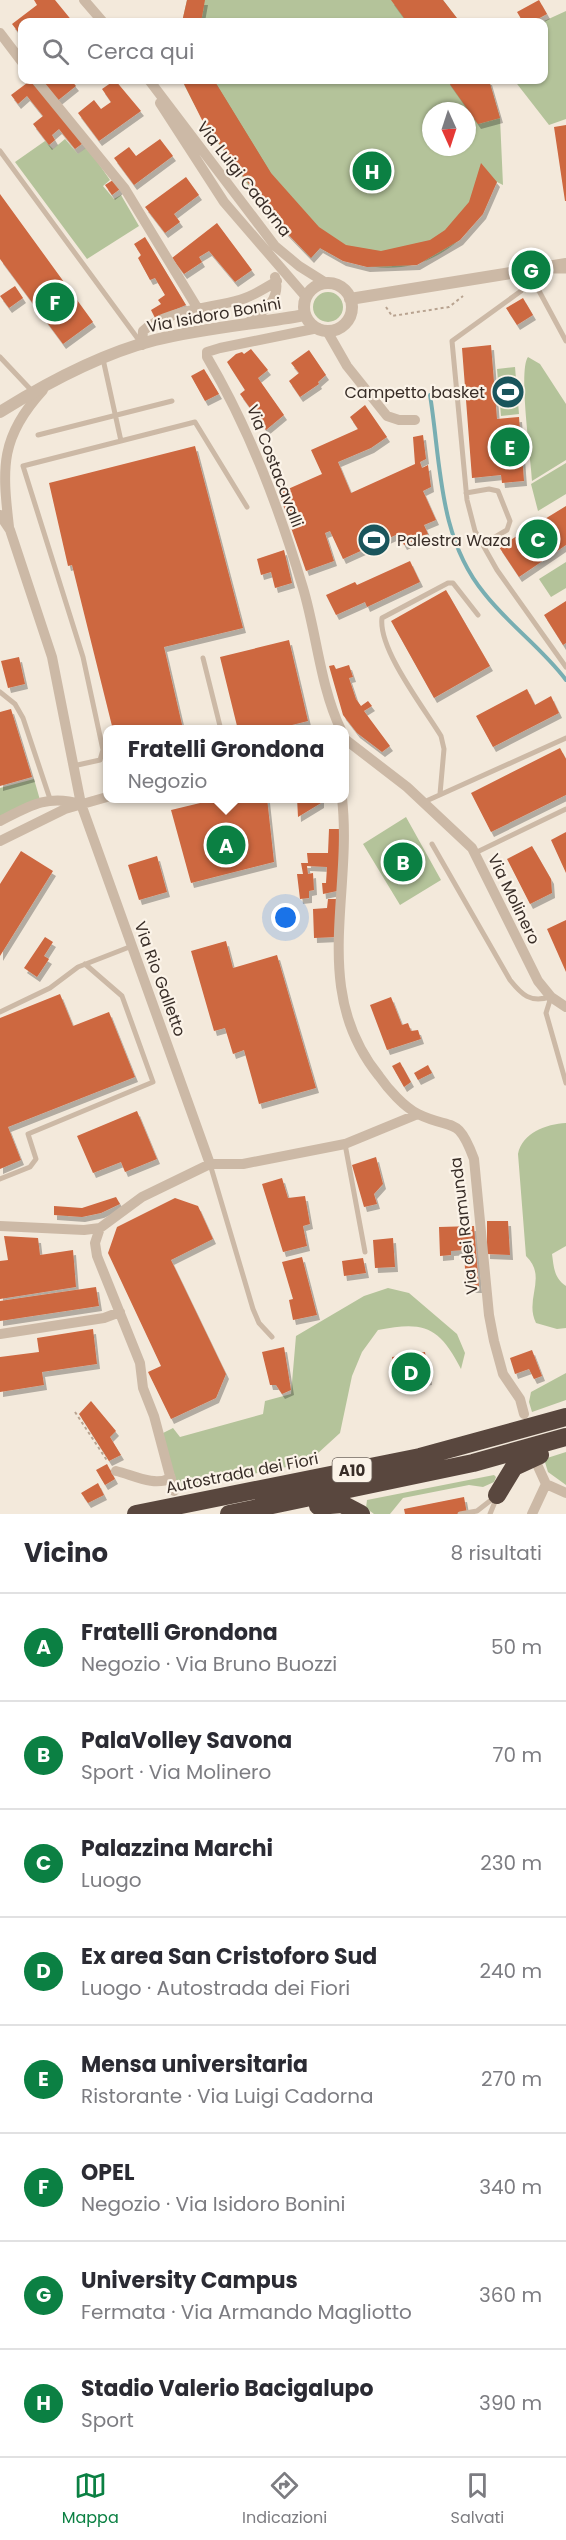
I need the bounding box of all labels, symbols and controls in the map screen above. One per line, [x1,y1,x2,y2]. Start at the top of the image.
search box [18,18,548,84]
icon: search [39,35,72,68]
text: Cerca qui [87,36,194,67]
north arrow [422,102,476,156]
street label: Via Luigi Cadorna [191,116,297,242]
pin: H [352,148,392,194]
pin: G [512,248,550,292]
pin: F [36,280,74,324]
street label: Via Isidoro Bonini [145,292,283,338]
sports icon: Campetto basket [490,374,526,410]
place label: Campetto basket [344,381,485,404]
street label: Via Costacavalli [241,401,309,531]
pin: E [490,424,530,470]
pin: C [518,516,558,562]
sports icon: Palestra Waza [356,522,392,558]
place label: Palestra Waza [397,529,511,552]
popup [103,725,349,803]
text: Fratelli Grondona [128,734,324,765]
text: Negozio [128,767,207,795]
pin: A [206,822,246,868]
pin: B [384,840,422,884]
street label: Via Molinero [482,850,546,948]
your location [271,903,300,932]
street label: Via Rio Galletto [129,918,191,1040]
street label: Via dei Ramunda [444,1156,484,1296]
pin: D [392,1350,430,1394]
street label: Autostrada dei Fiori [164,1447,320,1499]
road number: A10 [332,1458,372,1482]
text: Vicino [24,1535,108,1571]
text: 8 risultati [451,1539,542,1567]
text: Fratelli Grondona [81,1617,278,1648]
text: A [36,1633,51,1661]
text: 50 m [491,1633,542,1661]
text: Negozio · Via Bruno Buozzi [81,1650,337,1678]
text: PalaVolley Savona [81,1725,292,1756]
text: B [37,1741,50,1769]
text: 70 m [493,1741,542,1769]
text: Sport · Via Molinero [81,1758,271,1786]
text: Palazzina Marchi [81,1833,273,1864]
text: C [36,1849,51,1877]
text: 230 m [480,1849,542,1877]
text: Luogo [81,1866,142,1894]
text: Ex area San Cristoforo Sud [81,1941,377,1972]
text: D [36,1957,51,1985]
text: 240 m [479,1957,542,1985]
text: Luogo · Autostrada dei Fiori [81,1974,350,2002]
text: Mensa universitaria [81,2049,308,2080]
text: E [38,2065,49,2093]
text: 270 m [481,2065,542,2093]
text: Ristorante · Via Luigi Cadorna [81,2082,373,2110]
text: OPEL [81,2157,134,2188]
text: F [38,2173,49,2201]
text: 340 m [479,2173,542,2201]
text: Negozio · Via Isidoro Bonini [81,2190,346,2218]
text: University Campus [81,2265,298,2296]
text: G [36,2281,51,2309]
text: 360 m [479,2281,542,2309]
text: Fermata · Via Armando Magliotto [81,2298,412,2326]
text: Stadio Valerio Bacigalupo [81,2373,374,2404]
text: H [36,2389,51,2417]
text: 390 m [479,2389,542,2417]
text: Sport [81,2406,134,2434]
tab: Mappa [62,2469,119,2530]
tab: Indicazioni [242,2469,327,2530]
tab: Salvati [451,2469,504,2530]

